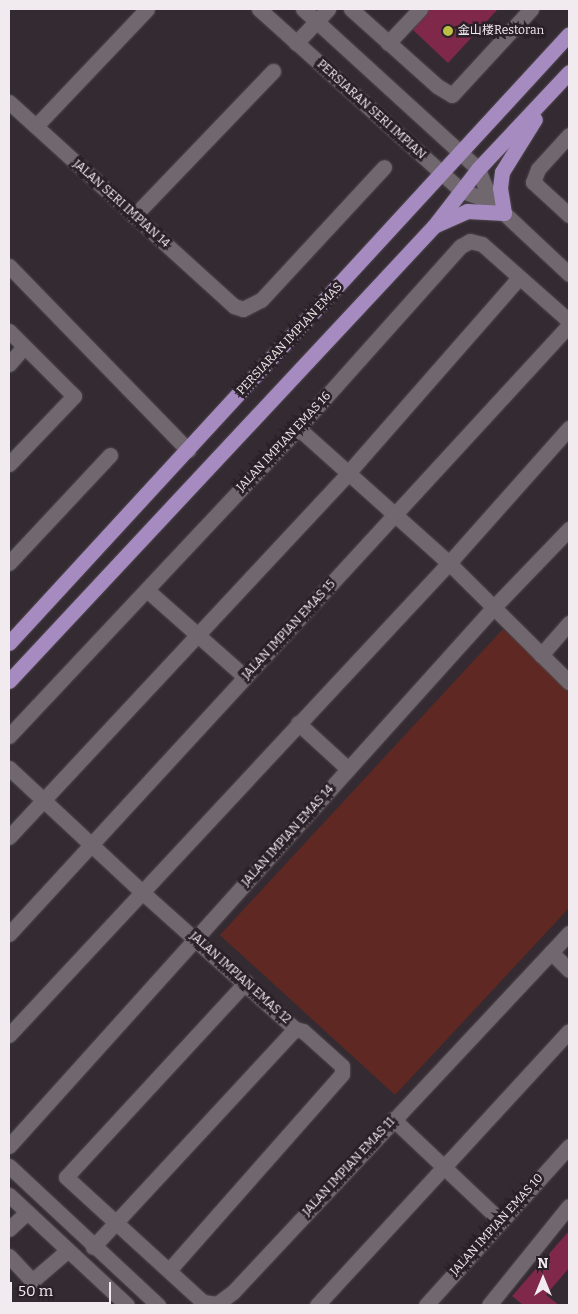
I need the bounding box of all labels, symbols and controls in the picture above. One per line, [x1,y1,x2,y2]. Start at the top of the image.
place label: 金山楼Restoran [458,24,544,38]
marker: 金山楼Restoran [442,25,454,37]
street label: PERSIARAN SERI IMPIAN [314,57,428,163]
street label: JALAN SERI IMPIAN 14 [70,157,172,251]
street label: PERSIARAN IMPIAN EMAS [234,280,346,398]
street label: JALAN IMPIAN EMAS 16 [234,389,334,495]
street label: JALAN IMPIAN EMAS 15 [239,577,339,683]
street label: JALAN IMPIAN EMAS 14 [239,782,337,890]
street label: JALAN IMPIAN EMAS 12 [187,929,293,1027]
street label: JALAN IMPIAN EMAS 11 [300,1115,398,1219]
street label: JALAN IMPIAN EMAS 10 [448,1171,546,1279]
north arrow [518,1254,568,1304]
scale bar [12,1272,114,1304]
text: 50 m [18,1282,53,1300]

